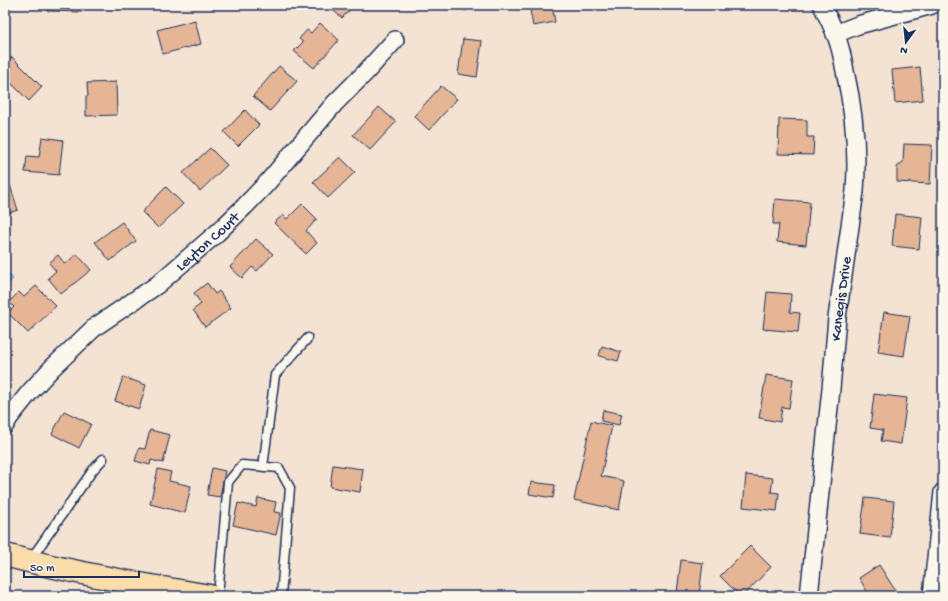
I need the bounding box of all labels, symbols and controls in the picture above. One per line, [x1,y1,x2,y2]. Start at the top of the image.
north arrow [886,22,926,62]
text: N [899,43,909,56]
street label: Leyton Court [173,208,245,276]
street label: Kanegis Drive [828,255,857,342]
scale bar [24,553,139,579]
text: 50 m [30,562,55,576]

